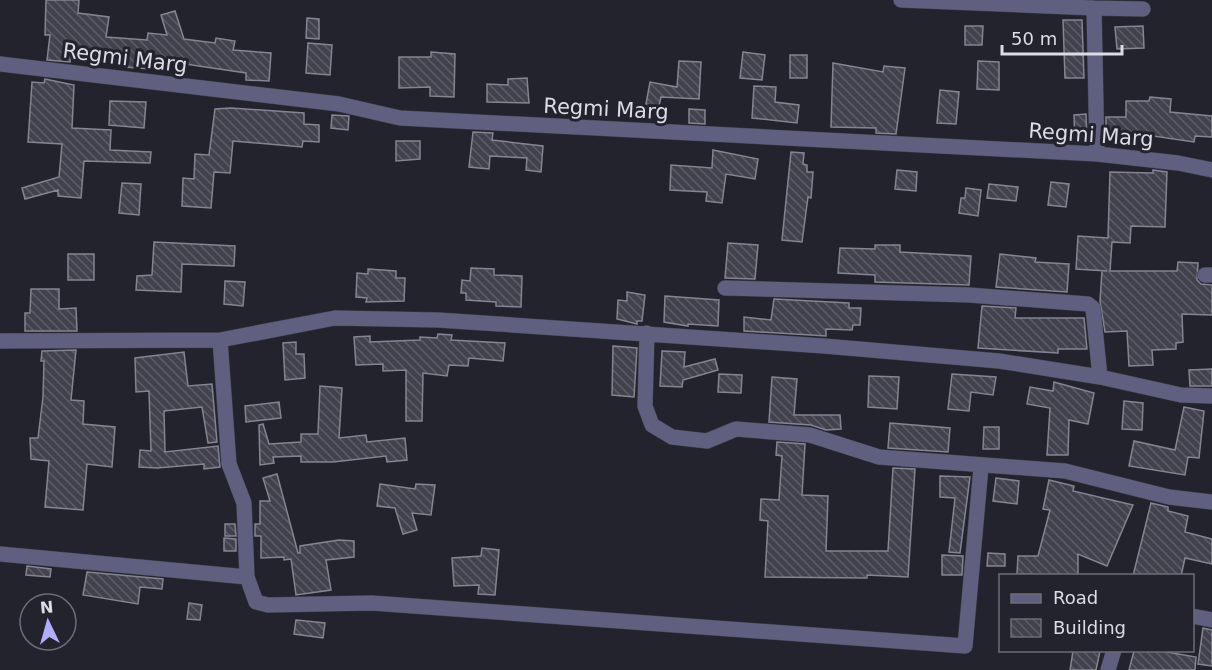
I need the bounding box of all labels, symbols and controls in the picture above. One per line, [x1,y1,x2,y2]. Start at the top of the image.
scale bar [1002,18,1122,56]
text: 50 m [1011,28,1057,49]
street label: Regmi Marg [61,38,189,78]
street label: Regmi Marg [543,94,669,124]
street label: Regmi Marg [1028,119,1154,151]
legend [999,574,1194,652]
text: Road [1053,587,1098,608]
north arrow [18,592,78,652]
text: N [39,598,54,618]
text: Building [1053,617,1126,638]

